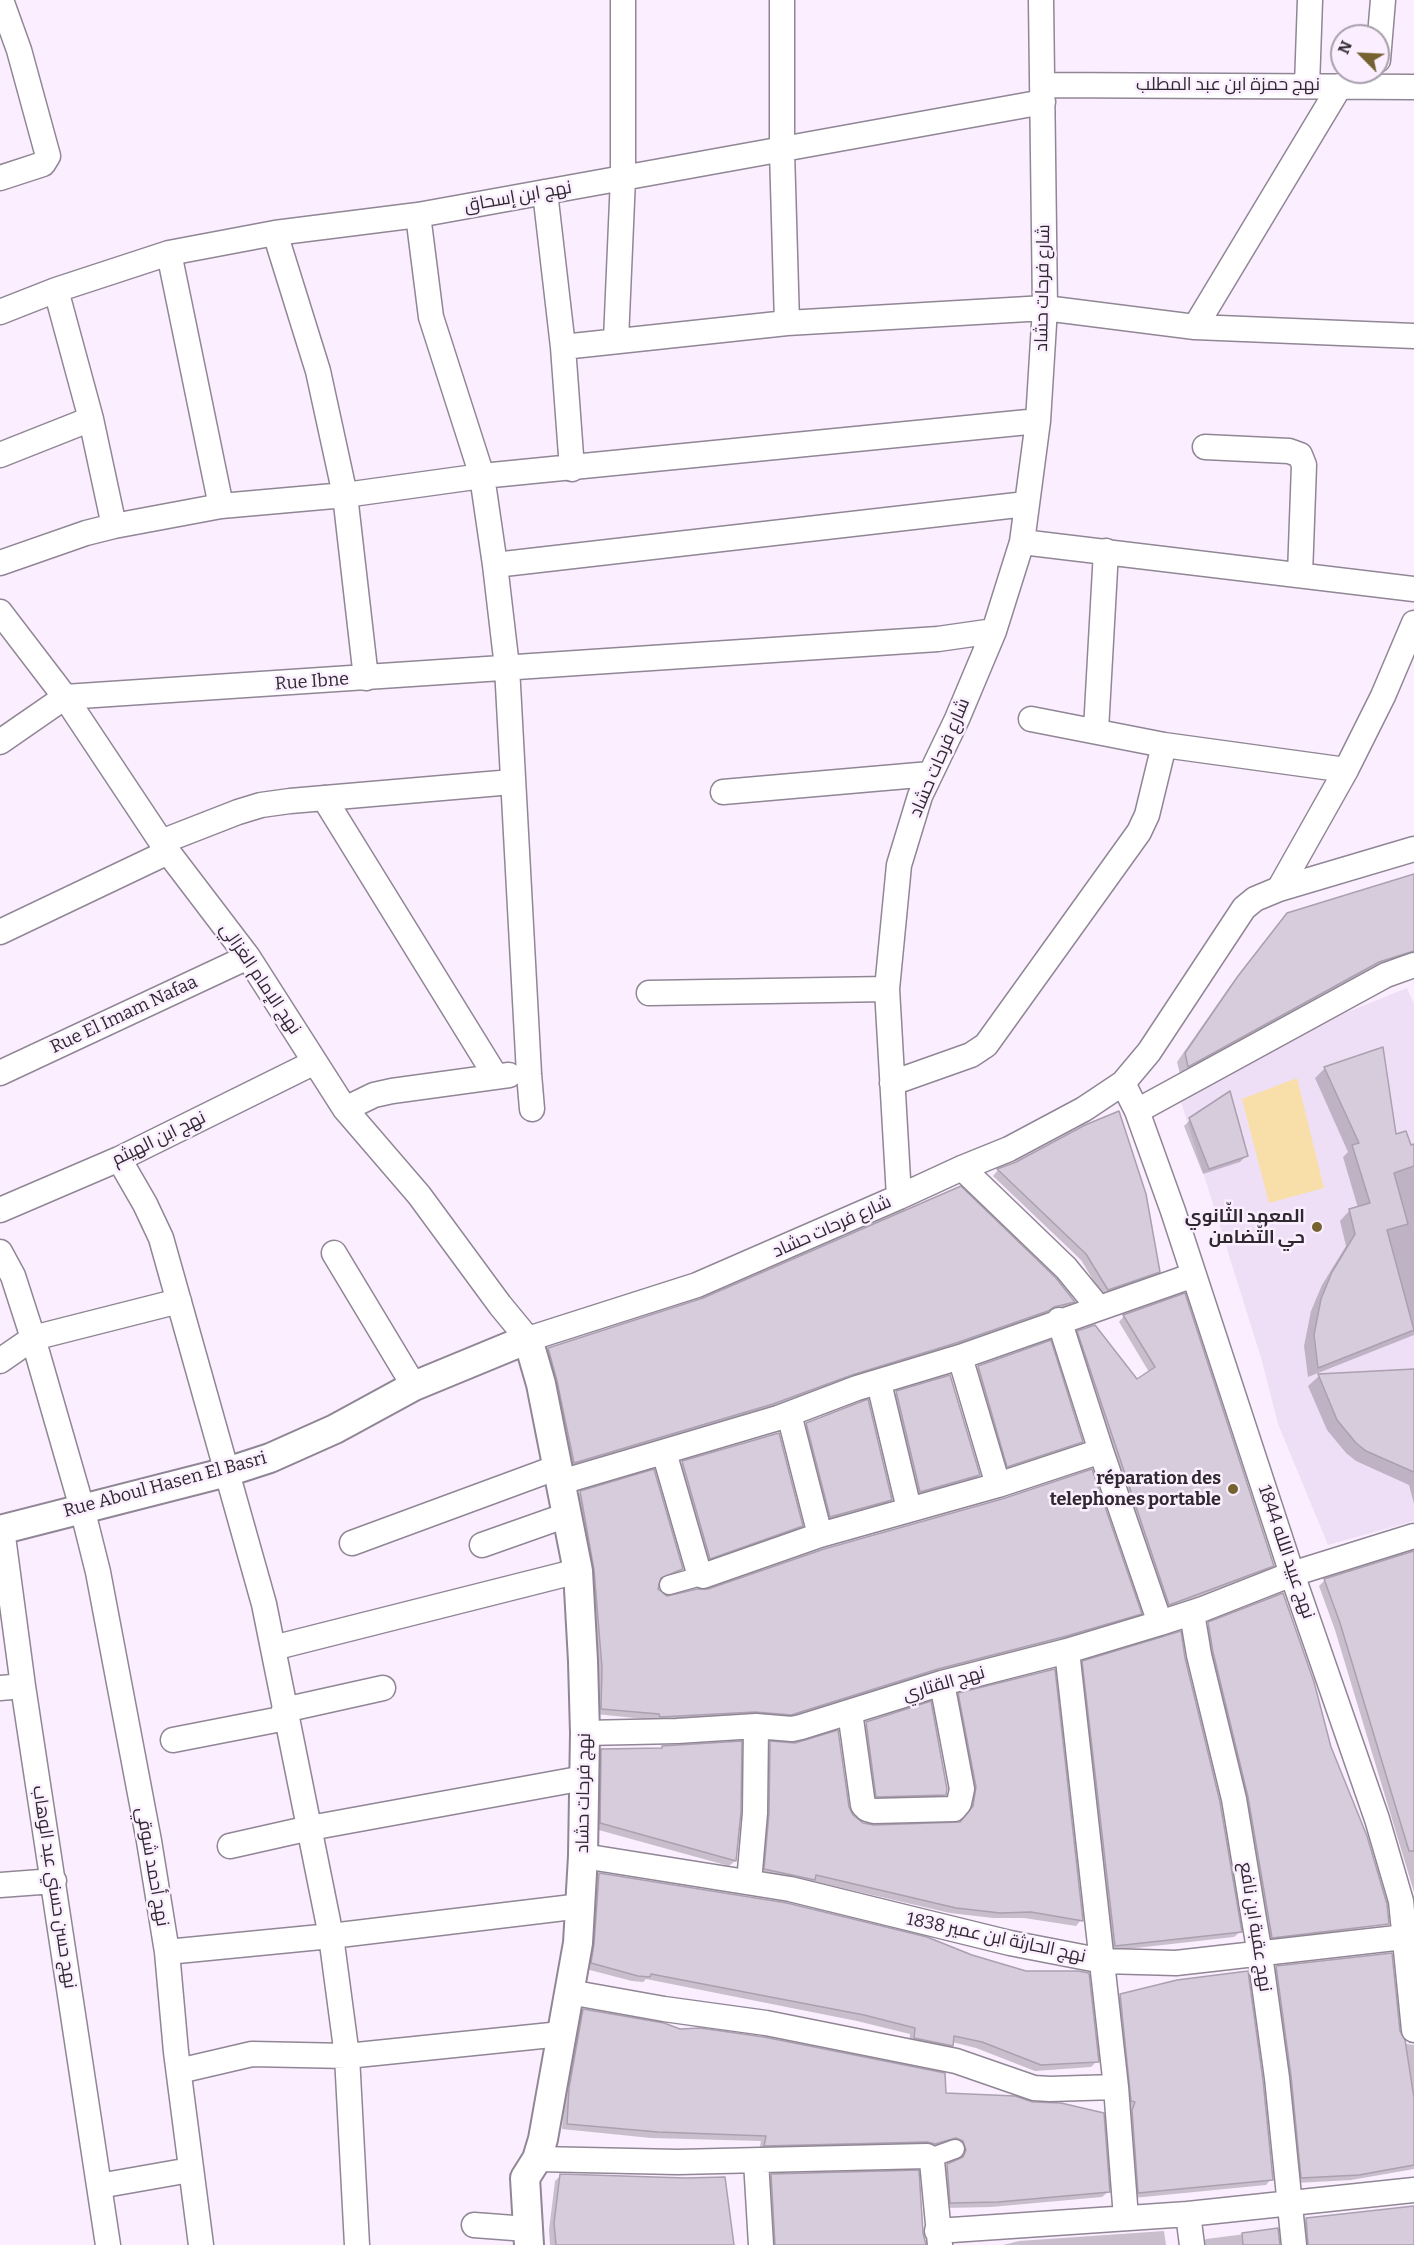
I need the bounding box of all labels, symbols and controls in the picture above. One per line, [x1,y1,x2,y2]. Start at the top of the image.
north arrow [1330,24,1390,84]
text: N [1334,38,1356,57]
street label: نهج حمزة ابن عبد المطلب [1136,74,1320,96]
street label: نهج ابن إسحاق [463,177,573,217]
street label: شارع فرحات حشاد [1031,224,1055,352]
street label: Rue Ibne [274,669,350,695]
street label: شارع فرحات حشاد [905,695,975,821]
street label: نهج الإمام الغزالي [215,919,305,1039]
street label: Rue El Imam Nafaa [47,971,201,1059]
street label: نهج ابن الهيثم [109,1107,209,1171]
street label: شارع فرحات حشاد [769,1191,895,1263]
place label: المعهد الثّانوي حي التّضامن [1185,1206,1305,1248]
marker: المعهد الثّانوي حي التّضامن [1310,1220,1324,1234]
street label: Rue Aboul Hasen El Basri [61,1447,269,1523]
place label: réparation des telephones portable [1050,1468,1221,1510]
marker: réparation des telephones portable [1226,1482,1240,1496]
street label: نهج عبيد اللله 1844 [1253,1482,1319,1622]
street label: نهج القتاري [900,1662,988,1706]
street label: نهج فرحات حشاد [572,1733,596,1853]
street label: نهج حسن حسني عبد الوهاب [27,1784,81,1990]
street label: نهج أحمد شوقي [131,1806,173,1928]
street label: نهج عقبة ابن نافع [1234,1860,1276,1994]
street label: نهج الحارثة ابن عمير 1838 [904,1908,1088,1968]

